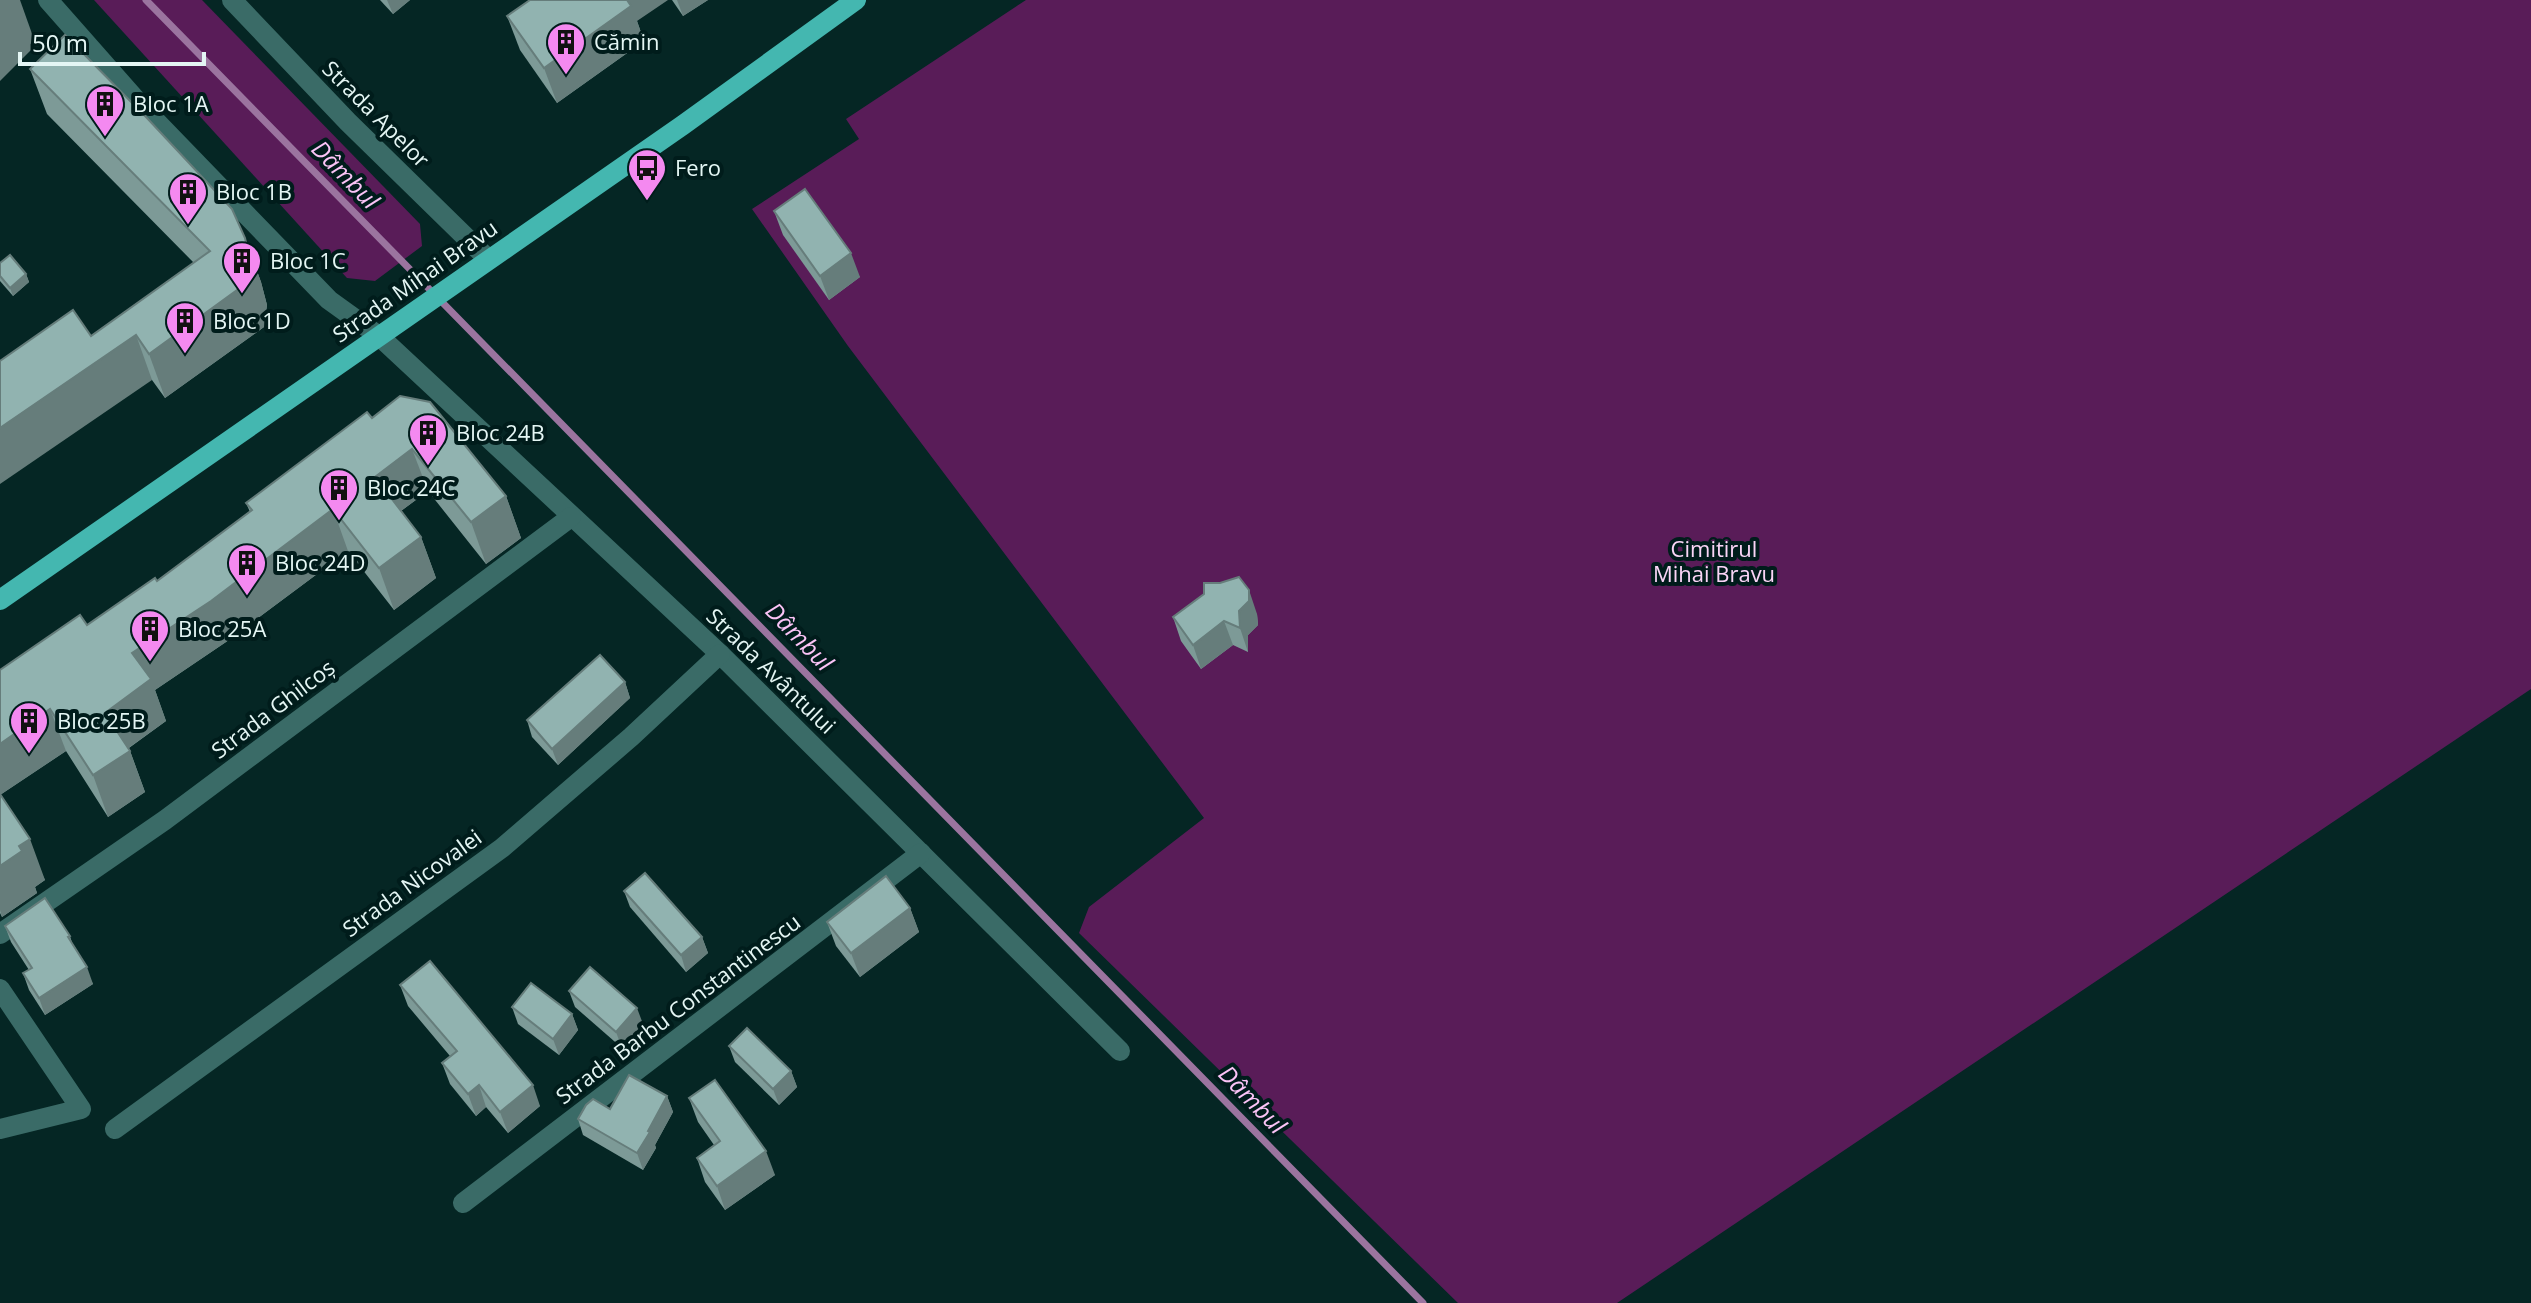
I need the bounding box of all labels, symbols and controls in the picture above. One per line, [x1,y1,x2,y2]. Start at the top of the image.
scale bar [20,16,204,66]
building icon: Cămin [545,21,587,76]
text: 50 m [32,26,88,59]
place label: Cămin [594,26,660,56]
street label: Strada Apelor [317,53,437,173]
building icon: Bloc 1A [84,83,126,138]
place label: Bloc 1A [133,88,209,118]
water label: Dâmbul [305,132,388,216]
bus stop icon: Fero [626,147,668,202]
place label: Fero [675,152,721,182]
building icon: Bloc 1B [167,171,209,226]
place label: Bloc 1B [216,176,292,206]
street label: Strada Mihai Bravu [326,212,503,348]
building icon: Bloc 1C [221,240,263,295]
place label: Bloc 1C [270,245,346,275]
building icon: Bloc 1D [164,300,206,355]
place label: Bloc 1D [213,305,291,335]
building icon: Bloc 24B [407,412,449,467]
place label: Bloc 24B [456,417,545,447]
building icon: Bloc 24C [318,467,360,522]
place label: Bloc 24C [367,472,455,502]
park label: Cimitirul Mihai Bravu [1653,533,1775,588]
building icon: Bloc 24D [226,542,268,597]
place label: Bloc 24D [275,547,365,577]
water label: Dâmbul [759,594,842,678]
street label: Strada Avântului [700,601,843,740]
building icon: Bloc 25A [129,608,171,663]
place label: Bloc 25A [178,613,266,643]
street label: Strada Ghilcoș [205,652,340,765]
building icon: Bloc 25B [8,700,50,755]
place label: Bloc 25B [57,705,146,735]
street label: Strada Nicovalei [336,822,487,943]
street label: Strada Barbu Constantinescu [549,906,806,1110]
water label: Dâmbul [1212,1057,1295,1141]

